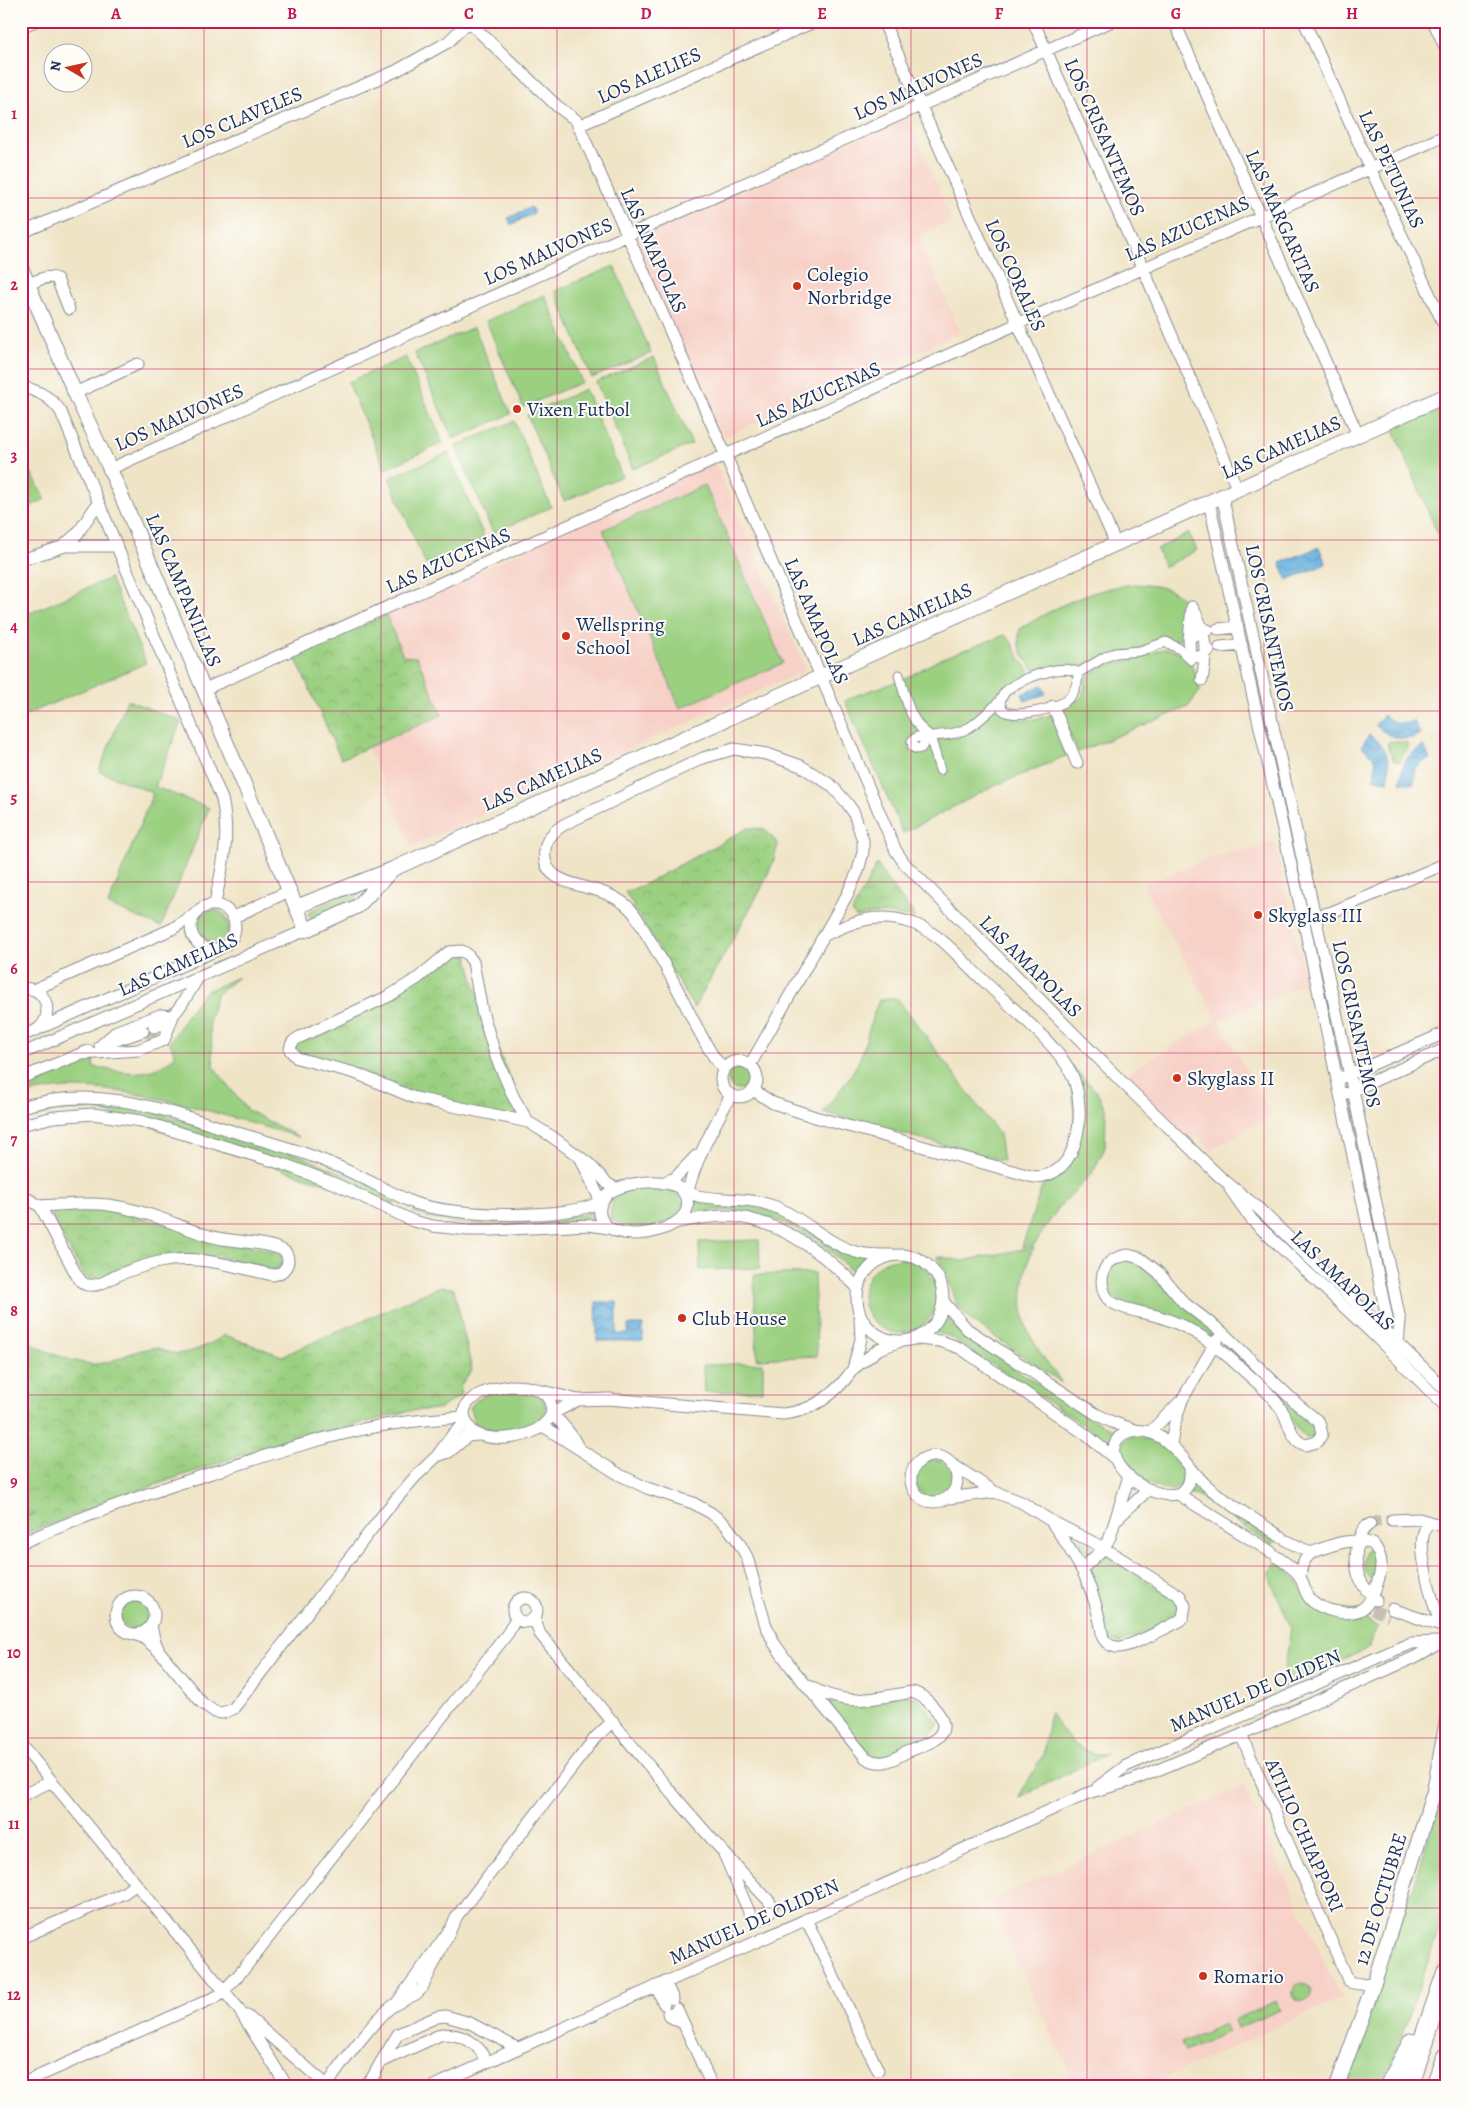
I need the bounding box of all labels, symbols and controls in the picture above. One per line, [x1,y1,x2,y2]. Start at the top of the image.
text: A [110,3,122,25]
text: B [287,3,297,25]
text: C [464,3,474,25]
text: D [640,3,652,25]
text: E [817,3,827,25]
text: F [995,3,1004,25]
text: G [1171,3,1181,25]
text: H [1346,3,1358,25]
street label: LOS ALELIES [593,41,705,110]
north arrow [42,42,92,92]
street label: LOS MALVONES [849,46,987,127]
street label: LOS CRISANTEMOS [1057,54,1152,221]
text: N [45,60,66,73]
street label: LOS CLAVELES [178,80,307,155]
text: 1 [11,103,17,125]
street label: LAS PETUNIAS [1352,106,1431,233]
street label: LAS MARGARITAS [1239,145,1326,297]
street label: LAS AMAPOLAS [614,183,693,317]
street label: LAS AZUCENAS [1120,189,1254,268]
street label: LOS MALVONES [479,211,617,292]
street label: LOS CORALES [979,215,1052,336]
place label: Colegio Norbridge [807,261,892,311]
text: 2 [10,274,18,296]
marker: Colegio Norbridge [791,280,803,292]
street label: LAS AZUCENAS [751,355,885,434]
street label: LOS MALVONES [110,377,248,458]
place label: Vixen Futbol [526,396,630,423]
marker: Vixen Futbol [511,403,523,415]
street label: LAS CAMELIAS [1217,409,1346,486]
text: 3 [11,445,18,467]
street label: LAS CAMPANILLAS [139,509,228,671]
street label: LAS AZUCENAS [381,521,515,600]
street label: LOS CRISANTEMOS [1239,542,1300,714]
street label: LAS AMAPOLAS [778,554,855,689]
street label: LAS CAMELIAS [848,576,977,653]
place label: Wellspring School [575,611,665,661]
text: 4 [10,616,18,638]
marker: Wellspring School [560,630,572,642]
street label: LAS CAMELIAS [478,741,607,818]
text: 5 [11,787,18,809]
place label: Skyglass III [1268,902,1363,929]
street label: LAS AMAPOLAS [973,909,1088,1024]
marker: Skyglass III [1252,909,1264,921]
street label: LAS CAMELIAS [114,926,243,1003]
street label: LOS CRISANTEMOS [1326,938,1387,1110]
text: 6 [10,958,18,980]
place label: Skyglass II [1187,1065,1275,1092]
marker: Skyglass II [1171,1072,1183,1084]
text: 7 [11,1129,18,1151]
street label: LAS AMAPOLAS [1285,1224,1401,1337]
text: 8 [10,1300,18,1322]
place label: Club House [692,1305,787,1332]
marker: Club House [676,1312,688,1324]
text: 9 [10,1471,18,1493]
text: 10 [7,1642,21,1664]
street label: MANUEL DE OLIDEN [1165,1642,1345,1739]
street label: ATILIO CHIAPPORI [1258,1753,1351,1916]
text: 11 [8,1813,20,1835]
street label: 12 DE OCTUBRE [1348,1830,1413,1969]
street label: MANUEL DE OLIDEN [665,1872,843,1971]
place label: Romario [1213,1963,1284,1990]
marker: Romario [1197,1970,1209,1982]
text: 12 [7,1984,21,2006]

